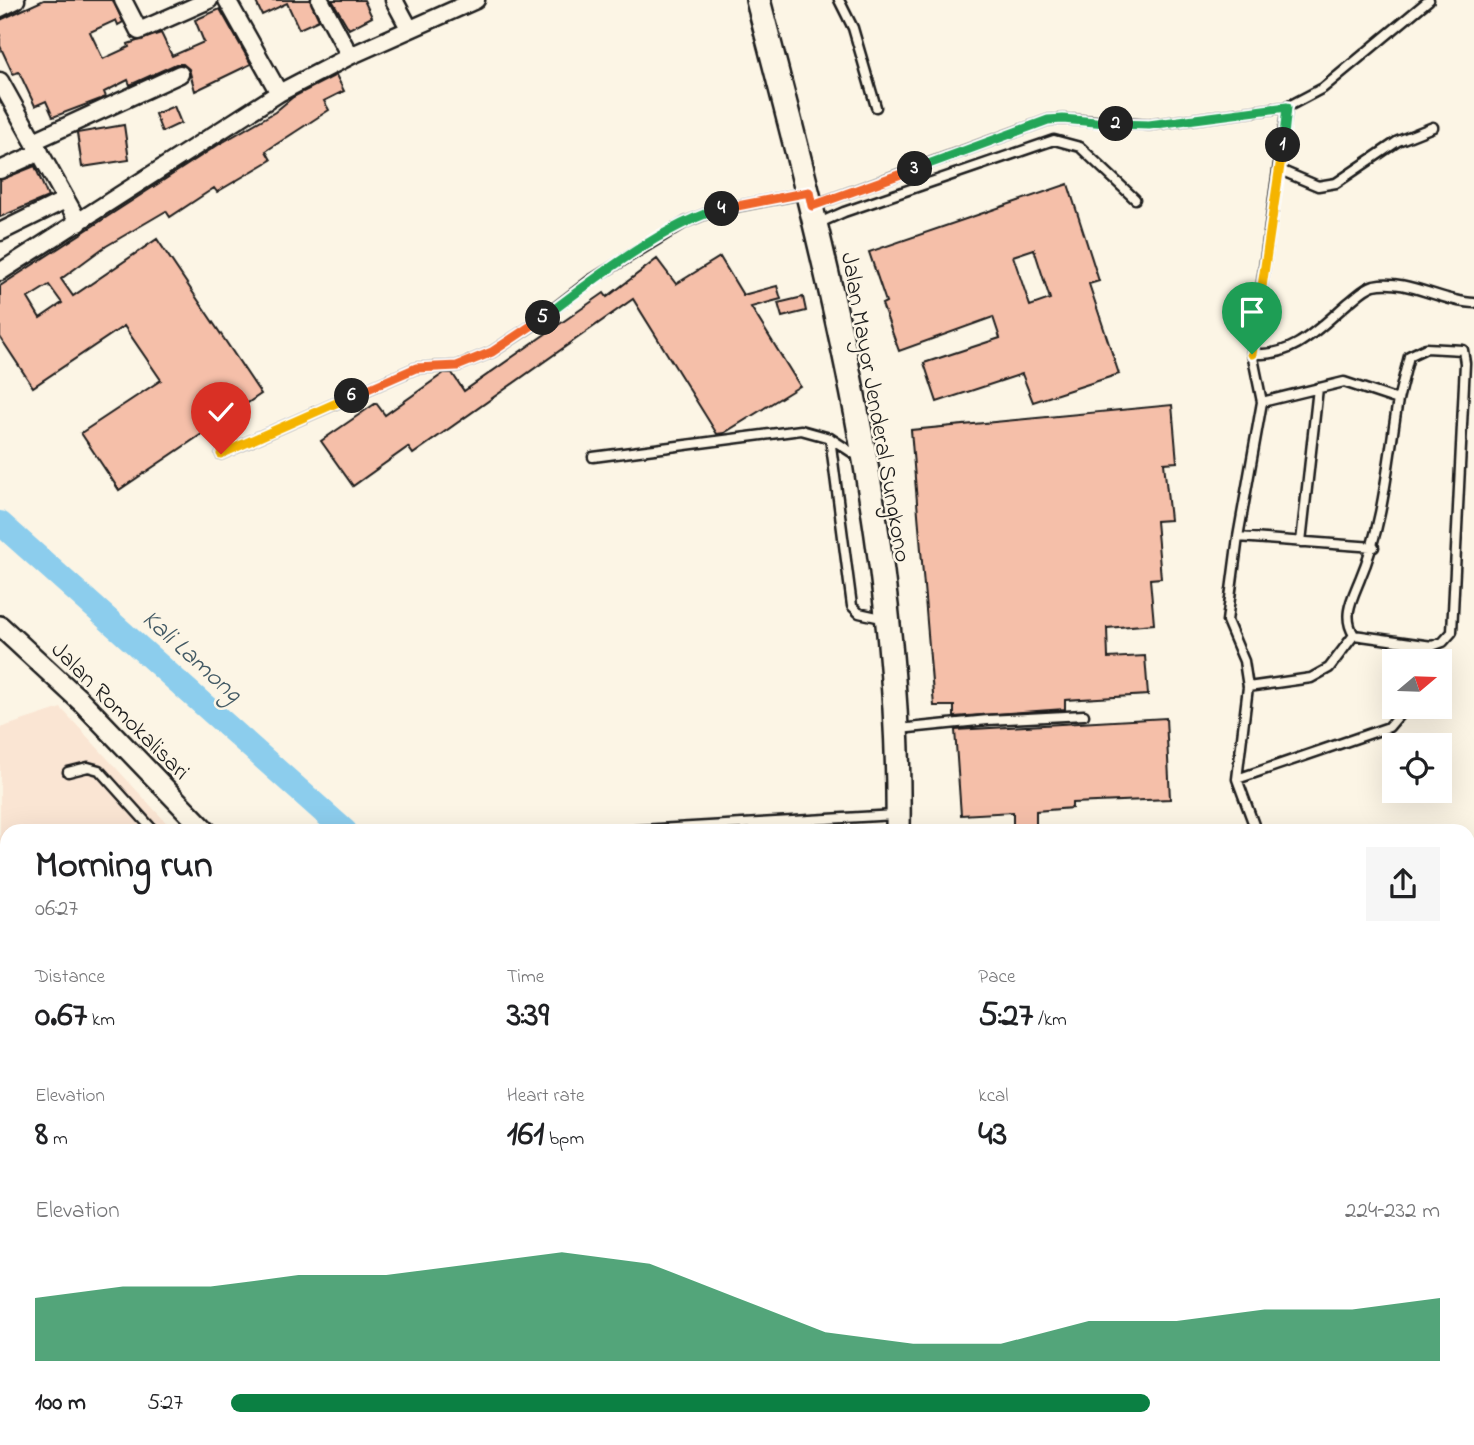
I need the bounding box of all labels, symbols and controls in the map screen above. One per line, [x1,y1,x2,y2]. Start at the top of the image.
pin: 2 [1098,106,1134,142]
text: 2 [1111,110,1120,137]
pin: 1 [1266,128,1300,162]
text: 1 [1279,131,1286,158]
pin: 3 [898,152,932,186]
text: 3 [911,155,918,182]
pin: 4 [704,192,740,227]
text: 4 [718,195,725,222]
street label: Jalan Mayor Jenderal Sungkono [829,250,919,565]
pin [1222,282,1282,354]
icon: arrive [1233,293,1271,331]
pin: 5 [526,300,560,336]
text: 5 [537,304,548,331]
pin: 6 [334,378,370,414]
pin [191,382,251,454]
text: 6 [347,382,356,409]
icon: check [202,393,240,431]
water label: Kali Lamong [132,602,251,714]
street label: Jalan Romokalisari [42,634,197,789]
north arrow [1382,649,1452,719]
map controls [1382,649,1452,803]
button: locate [1382,733,1452,803]
text: Morning run [35,839,213,895]
button: share [1366,847,1440,921]
text: 06:27 [35,893,78,926]
text: Distance [35,964,105,991]
text: Time [507,964,544,991]
text: Pace [978,964,1015,991]
text: 0.67 [35,991,87,1042]
text: 3:39 [507,991,549,1042]
text: 5:27 [978,991,1033,1042]
text: km [87,1007,115,1034]
text: /km [1033,1007,1067,1034]
text: Elevation [35,1083,105,1110]
text: Heart rate [507,1083,585,1110]
text: kcal [978,1083,1009,1110]
text: 8 [35,1110,48,1161]
text: 161 [507,1110,544,1161]
text: 43 [978,1110,1007,1161]
text: m [48,1126,68,1153]
text: bpm [544,1126,584,1153]
text: Elevation [35,1195,120,1228]
text: 224–232 m [1345,1195,1440,1228]
text: 100 m [35,1387,86,1420]
text: 5:27 [147,1387,183,1420]

